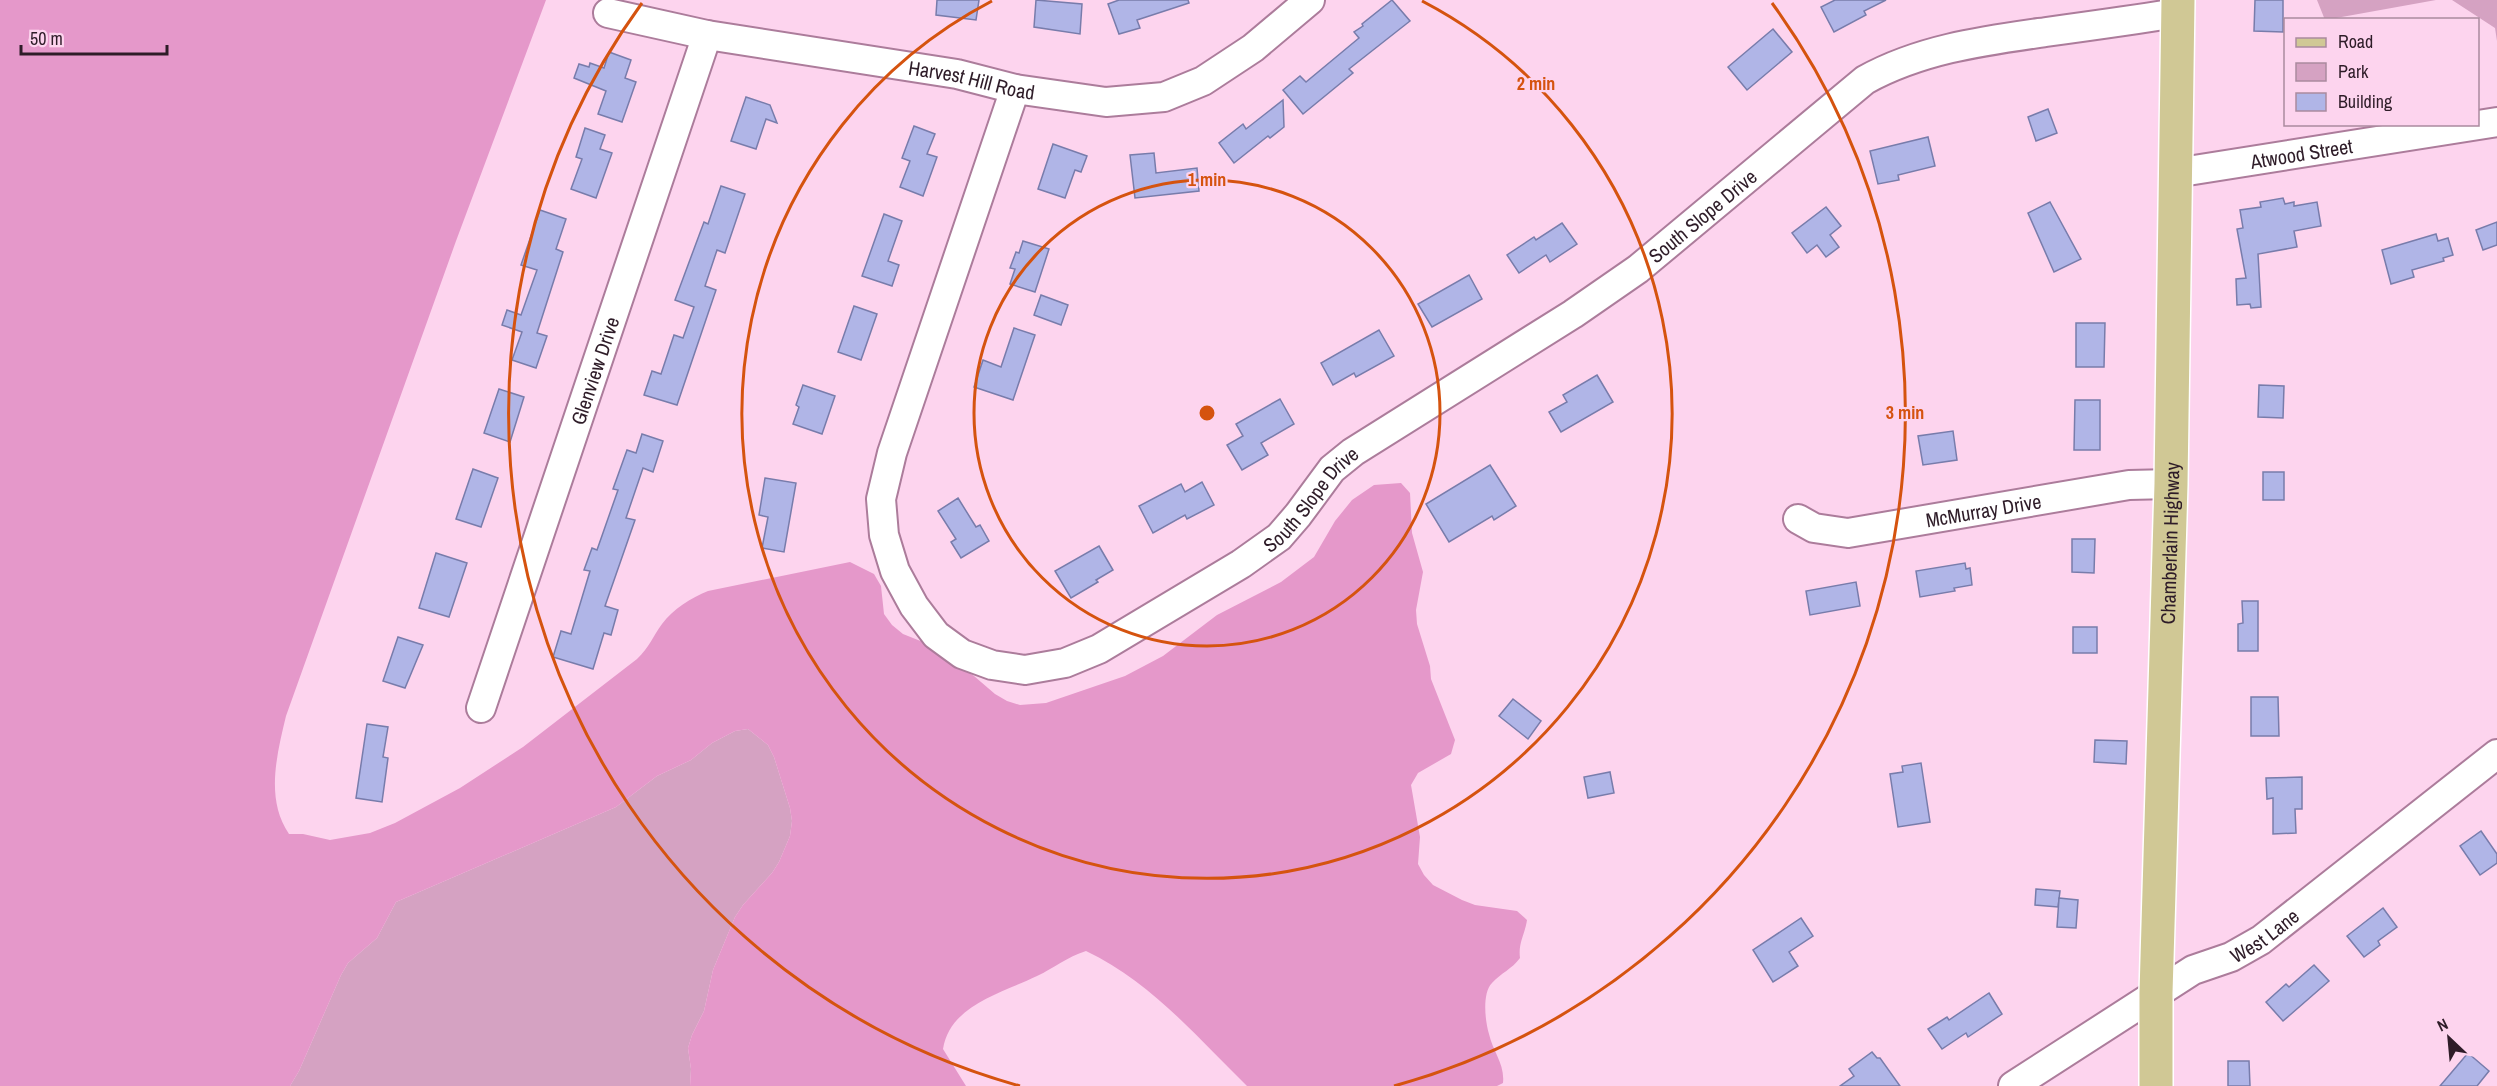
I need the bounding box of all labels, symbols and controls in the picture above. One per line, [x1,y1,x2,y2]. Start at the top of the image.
scale bar [21,18,166,56]
legend [2284,18,2479,126]
text: 50 m [30,26,63,51]
text: Road [2338,29,2373,54]
street label: Harvest Hill Road [907,53,1037,105]
text: Park [2338,59,2369,84]
text: 2 min [1517,71,1555,96]
text: Building [2338,89,2393,114]
street label: Atwood Street [2247,132,2355,175]
street label: South Slope Drive [1642,163,1762,269]
text: 1 min [1188,167,1226,192]
street label: Glenview Drive [564,313,625,428]
text: 3 min [1886,400,1924,425]
centre of rings [1197,403,1217,423]
street label: South Slope Drive [1257,440,1364,558]
street label: Chamberlain Highway [2153,461,2185,625]
street label: McMurray Drive [1924,487,2043,533]
street label: West Lane [2225,902,2304,968]
north arrow [2419,1008,2479,1068]
text: N [2433,1013,2452,1036]

